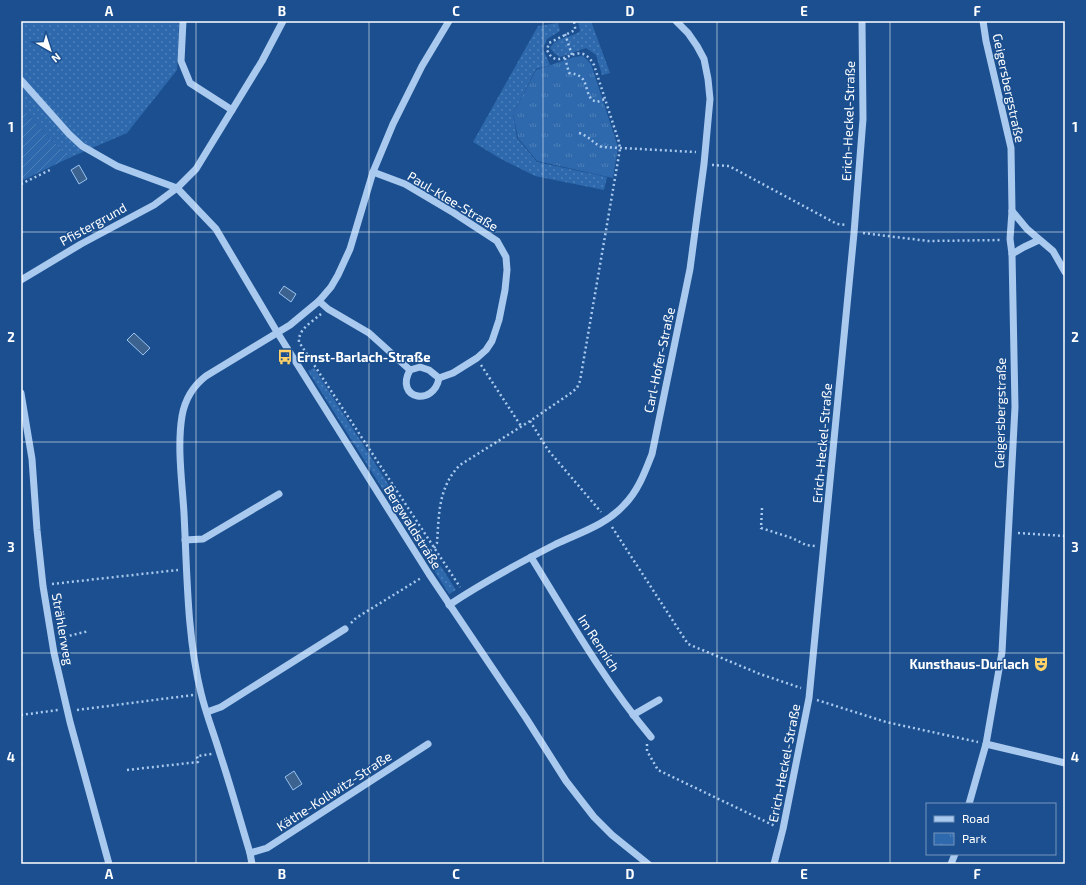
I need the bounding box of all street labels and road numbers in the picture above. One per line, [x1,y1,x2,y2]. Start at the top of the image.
street label: Geigersbergstraße [990,32,1028,144]
street label: Erich-Heckel-Straße [838,61,858,181]
street label: Paul-Klee-Straße [405,168,501,234]
street label: Pfistergrund [57,199,129,249]
street label: Carl-Hofer-Straße [640,306,678,414]
street label: Geigersbergstraße [991,357,1009,469]
street label: Erich-Heckel-Straße [809,382,835,504]
street label: Bergwaldstraße [381,482,445,572]
street label: Strählerweg [49,592,77,666]
street label: Im Rennich [575,611,623,675]
street label: Erich-Heckel-Straße [765,702,803,824]
street label: Käthe-Kollwitz-Straße [274,748,394,834]

